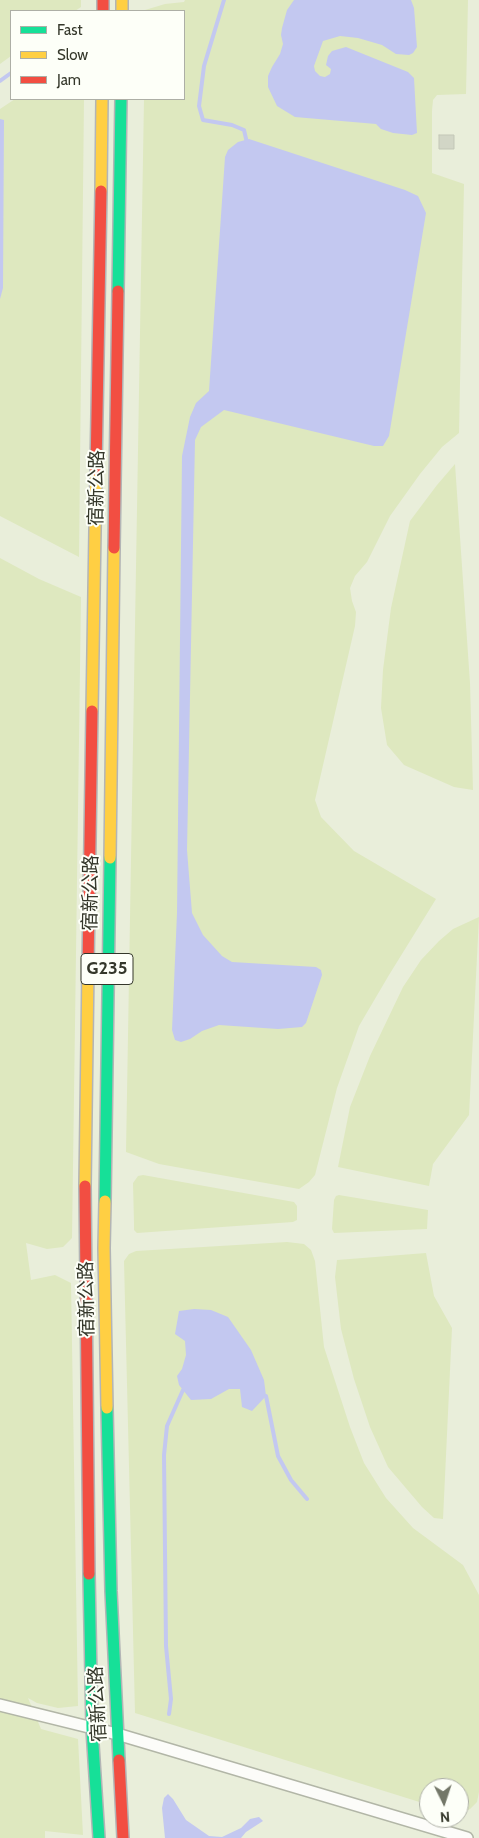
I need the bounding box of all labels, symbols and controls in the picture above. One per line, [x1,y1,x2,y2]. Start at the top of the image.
legend [10,10,185,100]
text: Fast [57,21,82,39]
text: Slow [57,46,88,64]
text: Jam [57,71,81,89]
street label: 宿新公路 [85,450,109,526]
street label: 宿新公路 [79,855,103,931]
road number: G235 [81,954,133,984]
street label: 宿新公路 [75,1261,99,1337]
street label: 宿新公路 [85,1665,111,1743]
north arrow [419,1778,469,1828]
text: N [439,1808,451,1826]

